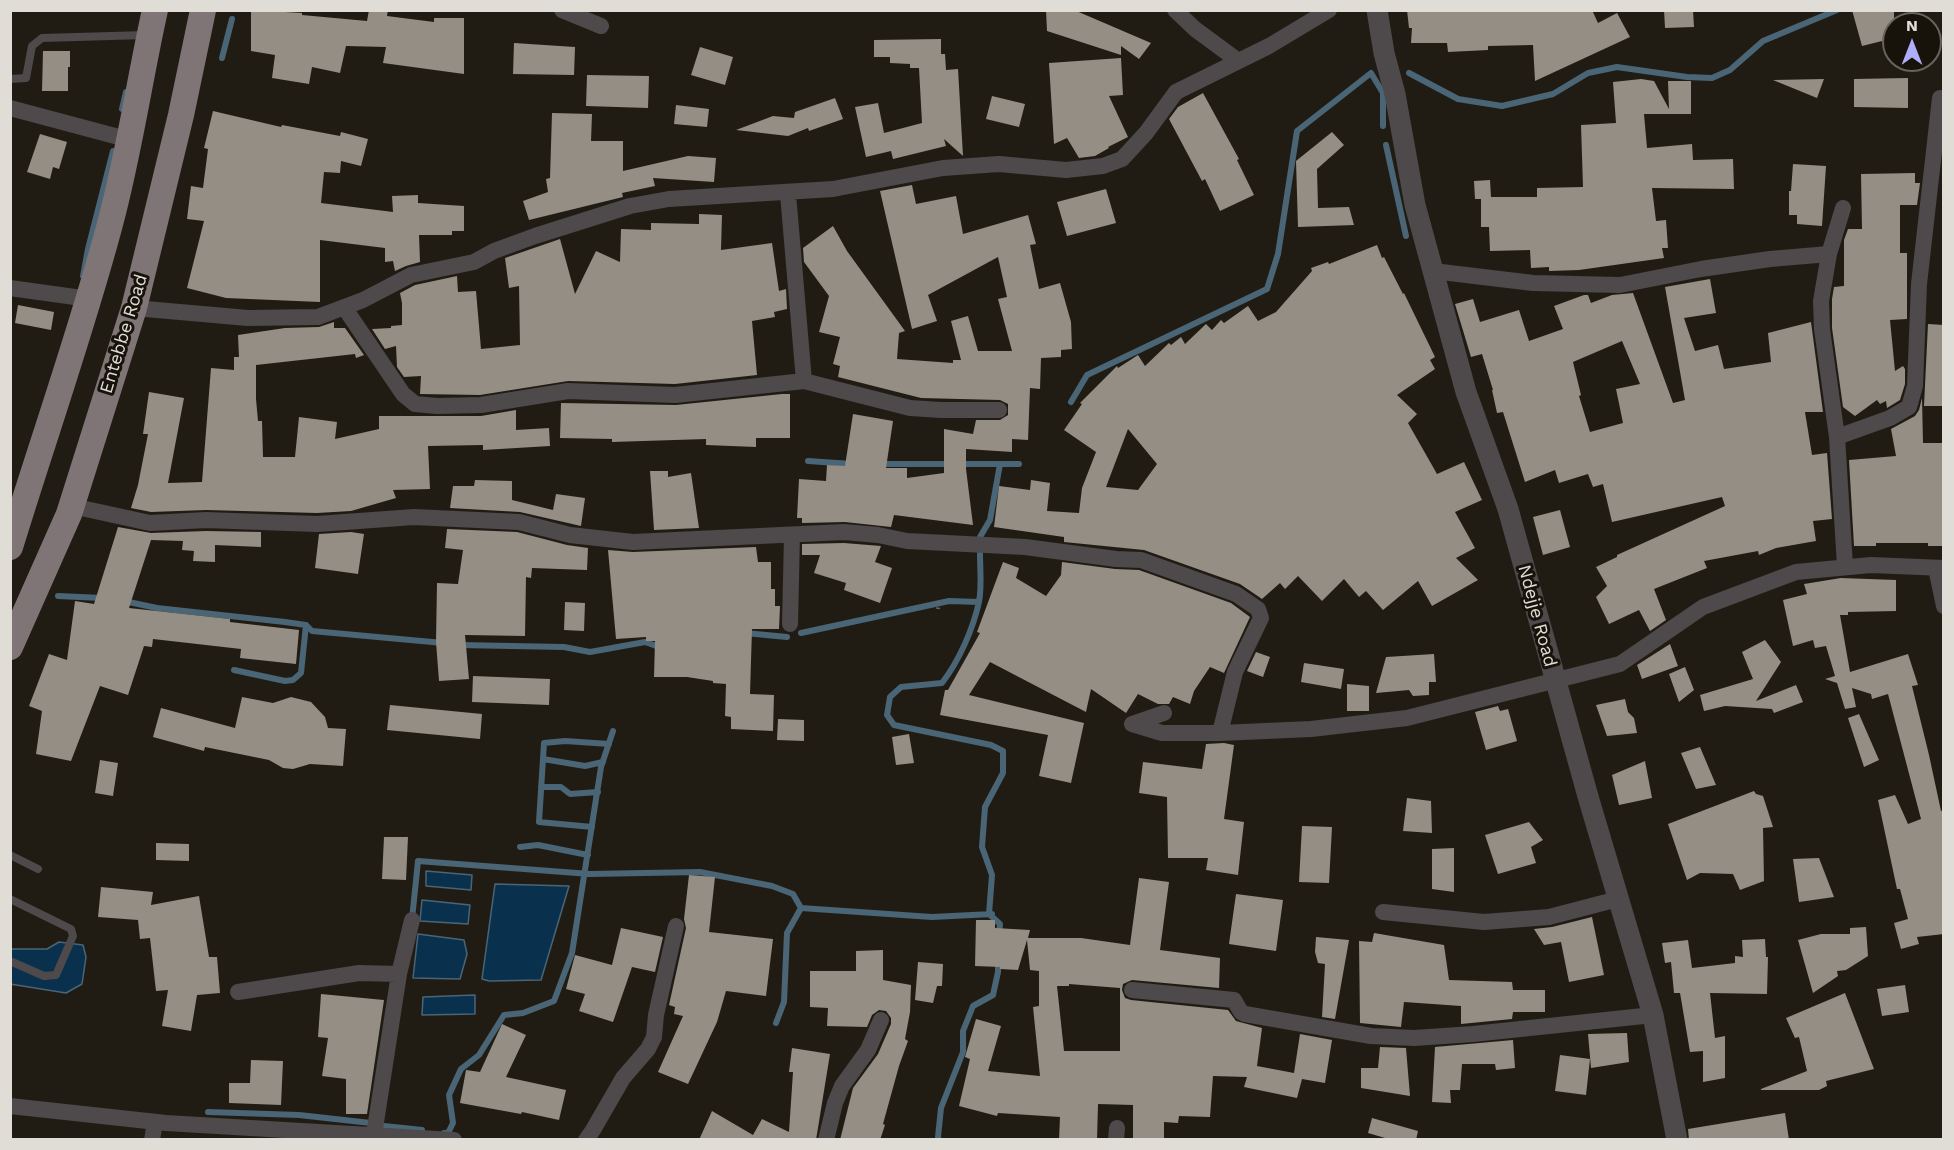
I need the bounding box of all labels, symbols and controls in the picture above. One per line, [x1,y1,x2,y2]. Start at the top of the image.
north arrow [1882,12,1942,72]
text: N [1906,16,1918,35]
street label: Entebbe Road [96,272,152,396]
street label: Ndejje Road [1513,563,1561,669]

